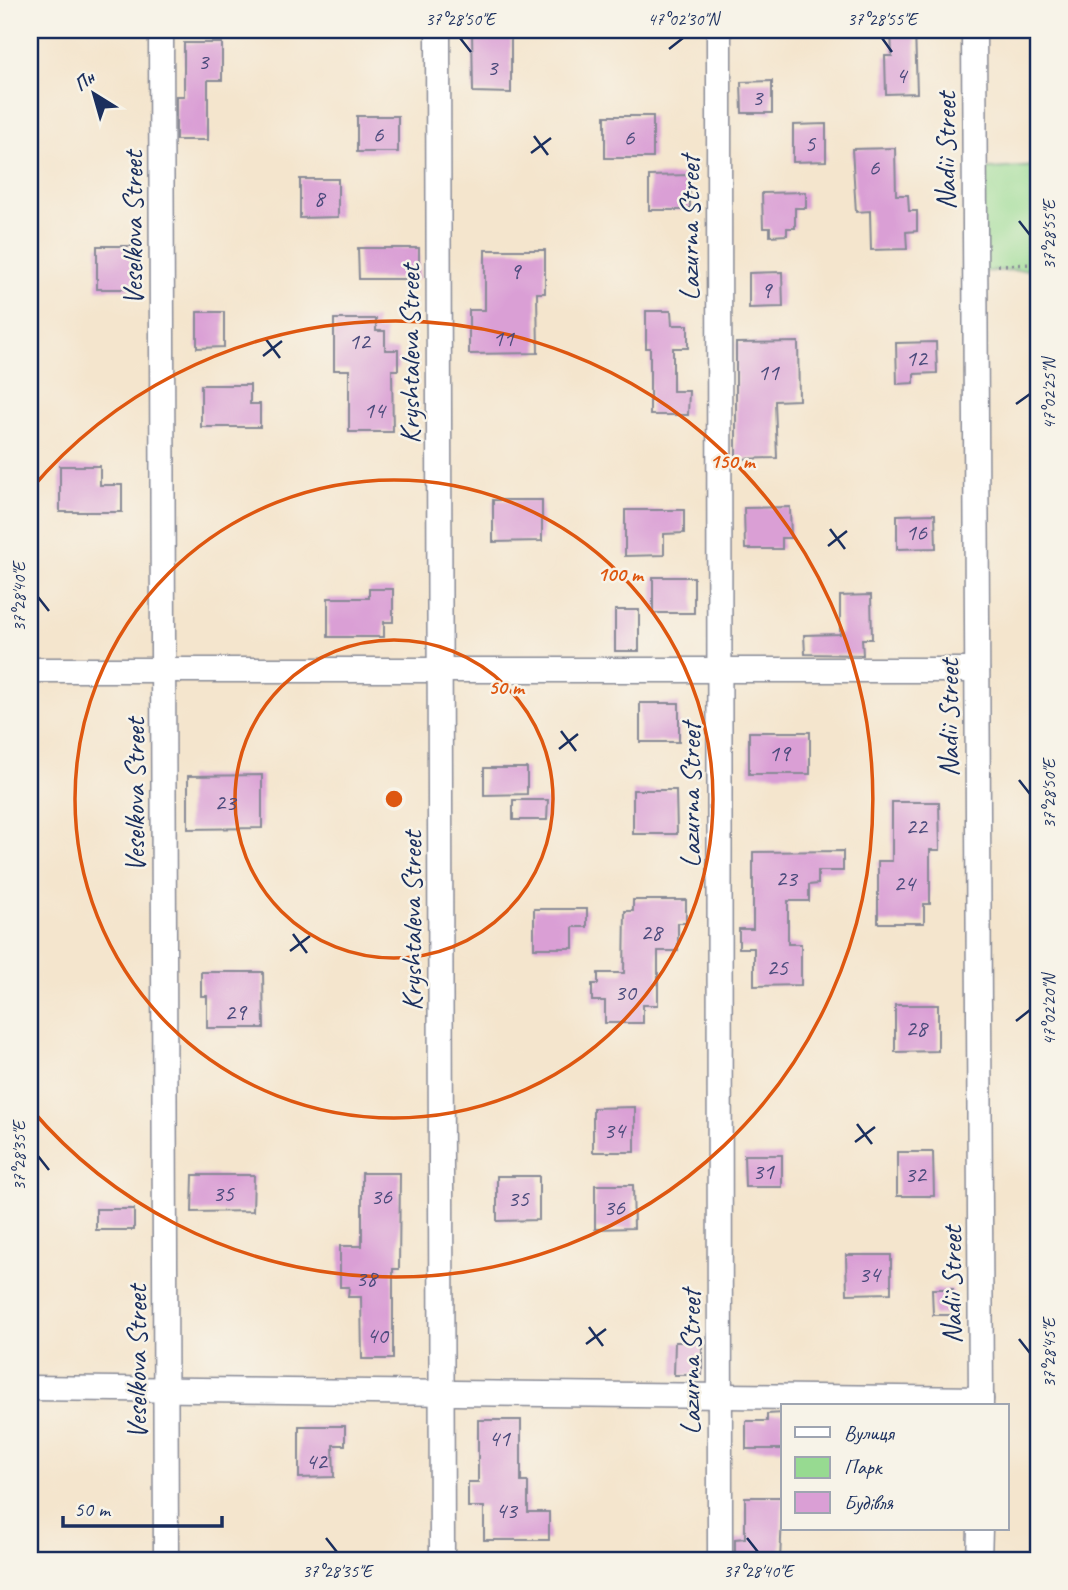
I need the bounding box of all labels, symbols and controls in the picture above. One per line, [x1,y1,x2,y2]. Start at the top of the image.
text: 37°28'50"E [425,8,497,30]
text: 47°02'30"N [648,8,722,30]
text: 37°28'55"E [847,8,919,30]
house number: 3 [198,46,211,76]
house number: 3 [487,52,500,82]
north arrow [60,60,130,130]
house number: 4 [896,60,909,90]
text: Пн [69,65,101,97]
house number: 3 [752,82,765,112]
street label: Nadii Street [928,89,963,210]
house number: 6 [373,119,385,149]
house number: 6 [624,122,636,152]
house number: 5 [805,128,817,158]
street label: Veselkova Street [115,148,150,305]
street label: Lazurna Street [672,152,707,301]
house number: 6 [869,152,881,182]
house number: 8 [314,183,327,213]
text: 37°28'55"E [1038,198,1060,270]
house number: 9 [510,256,523,286]
street label: Kryshtaleva Street [392,262,427,444]
house number: 9 [761,275,774,305]
house number: 11 [492,323,515,353]
house number: 12 [348,326,372,356]
house number: 12 [905,343,929,373]
text: 47°02'25"N [1038,355,1060,429]
house number: 11 [757,357,780,387]
house number: 14 [363,395,387,425]
text: 150 m [709,448,757,474]
house number: 16 [905,517,928,547]
text: 37°28'40"E [8,560,30,632]
text: 100 m [597,561,645,587]
street label: Nadii Street [931,656,966,777]
text: 50 m [488,674,526,700]
street label: Veselkova Street [117,715,152,872]
street label: Lazurna Street [673,719,708,868]
house number: 19 [768,738,792,768]
text: 37°28'50"E [1038,757,1060,829]
house number: 23 [214,787,238,817]
centre of rings [382,787,406,811]
house number: 22 [905,811,929,841]
street label: Kryshtaleva Street [394,829,429,1011]
house number: 23 [775,863,799,893]
house number: 24 [893,868,917,898]
house number: 28 [640,917,664,947]
house number: 25 [766,952,789,982]
text: 47°02'20"N [1038,971,1060,1045]
house number: 30 [614,977,638,1007]
house number: 29 [224,997,248,1027]
house number: 28 [905,1013,929,1043]
house number: 34 [603,1115,627,1145]
text: 37°28'35"E [8,1119,30,1191]
house number: 31 [752,1156,775,1186]
house number: 32 [904,1159,928,1189]
house number: 35 [212,1178,235,1208]
house number: 36 [370,1181,393,1211]
house number: 35 [507,1183,530,1213]
house number: 36 [603,1192,626,1222]
street label: Nadii Street [934,1223,969,1344]
house number: 34 [858,1259,882,1289]
house number: 38 [355,1263,379,1293]
street label: Veselkova Street [119,1282,154,1439]
street label: Lazurna Street [673,1286,708,1435]
text: 37°28'45"E [1038,1316,1060,1388]
house number: 40 [366,1320,390,1350]
legend [781,1404,1009,1530]
text: Вулиця [844,1420,895,1446]
house number: 41 [488,1423,511,1453]
house number: 42 [305,1446,329,1476]
text: Парк [844,1454,884,1480]
scale bar [63,1485,222,1529]
text: Будівля [844,1490,894,1516]
house number: 43 [495,1495,519,1525]
text: 50 m [74,1496,112,1522]
text: 37°28'35"E [302,1560,374,1582]
text: 37°28'40"E [723,1560,795,1582]

